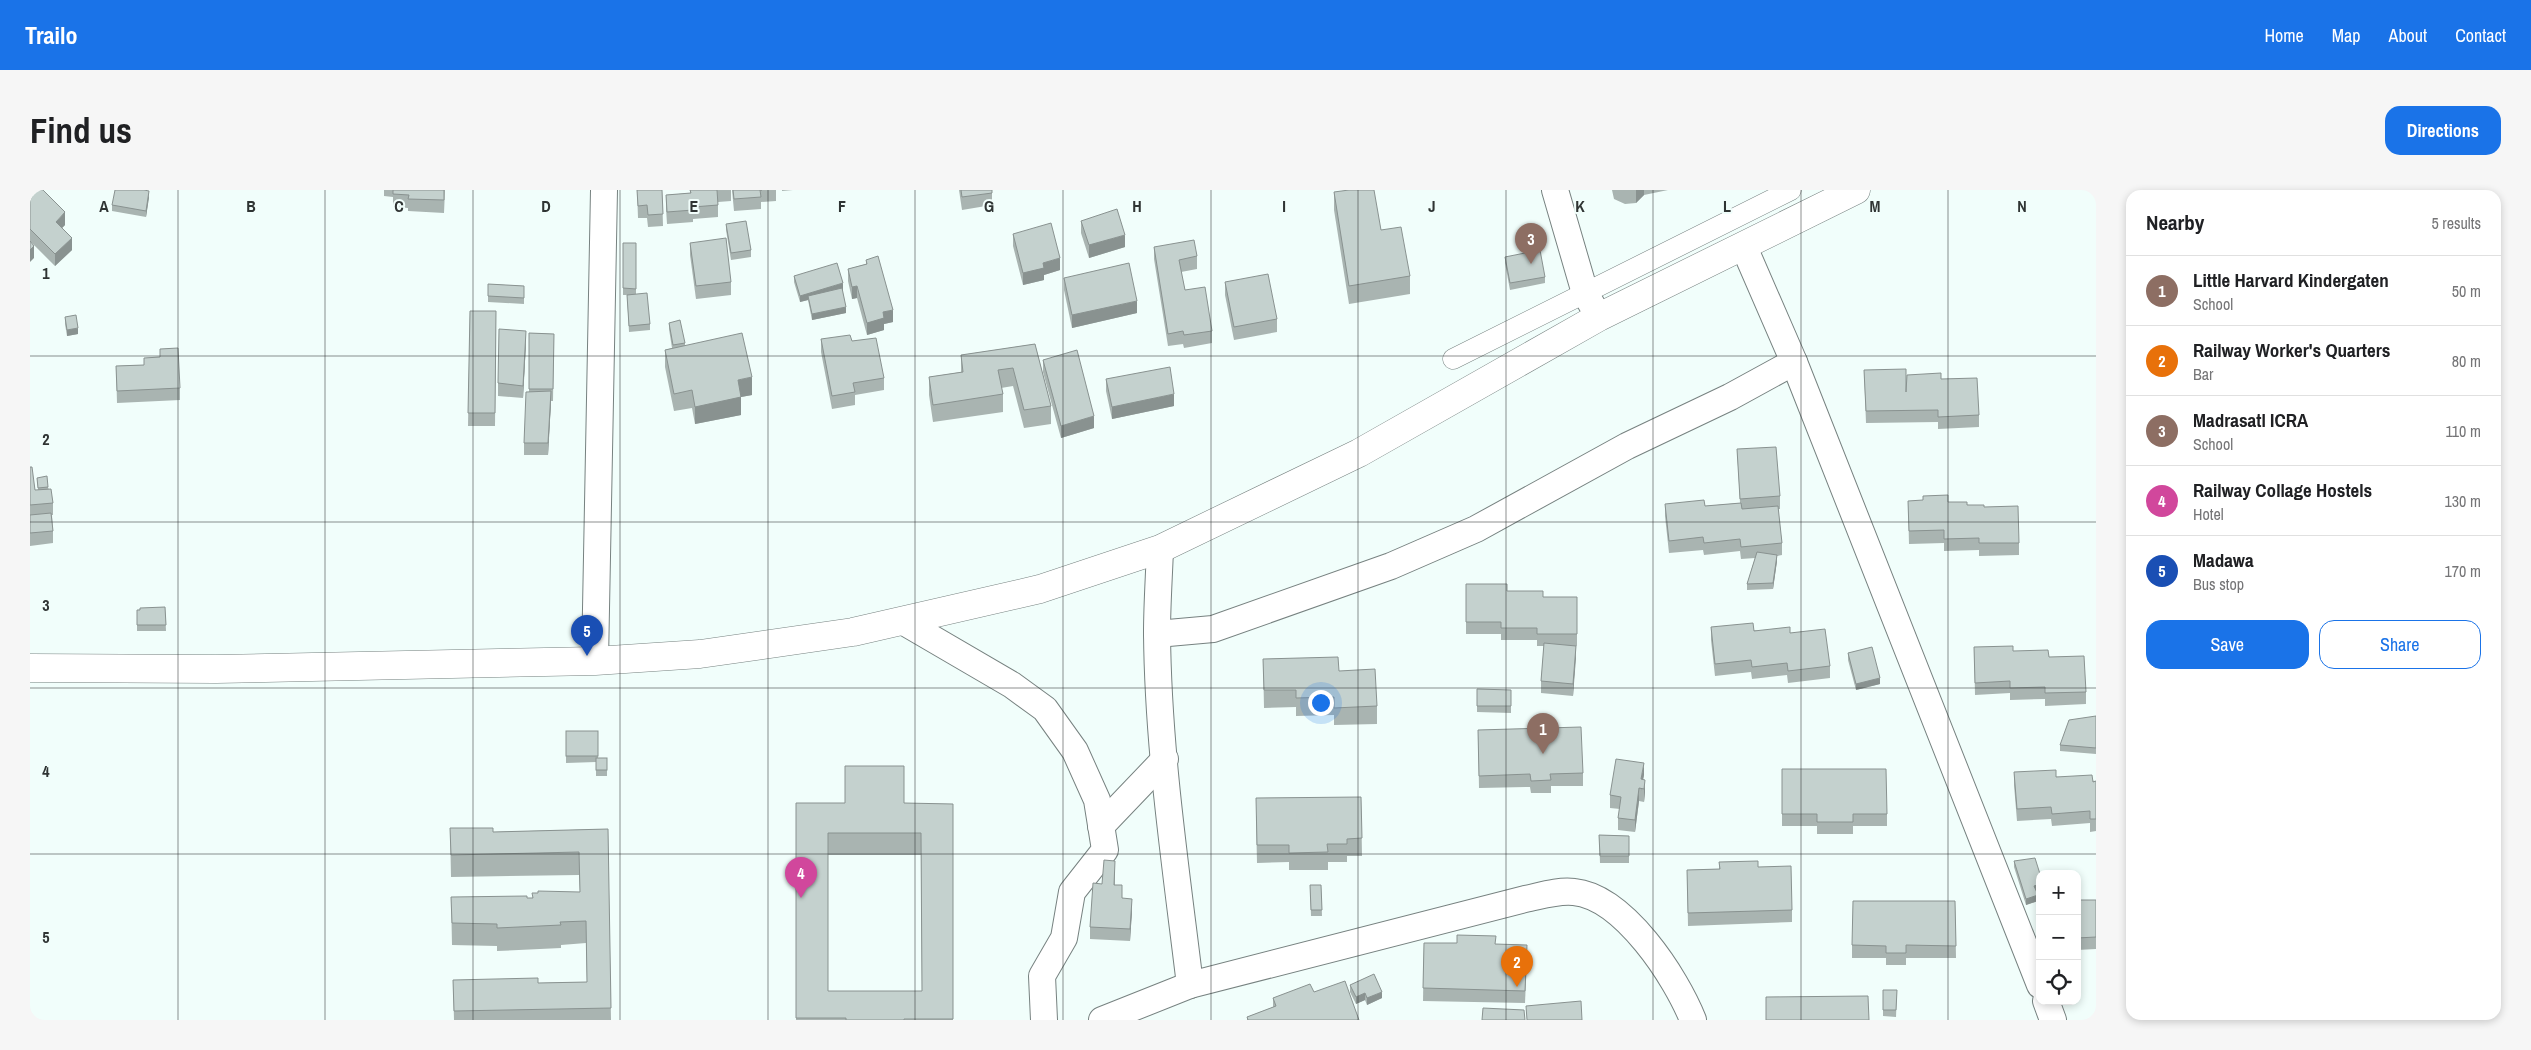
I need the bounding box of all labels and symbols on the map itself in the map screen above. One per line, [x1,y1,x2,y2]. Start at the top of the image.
text: A [99,195,109,217]
text: B [246,195,256,217]
text: C [394,195,404,217]
text: D [541,195,551,217]
text: E [690,195,699,217]
text: F [838,195,846,217]
text: G [984,195,994,217]
text: H [1132,195,1142,217]
text: I [1282,195,1286,217]
text: J [1428,195,1436,217]
text: K [1575,195,1585,217]
text: L [1723,195,1731,217]
text: M [1870,195,1881,217]
text: N [2017,195,2027,217]
pin: 3 [1515,223,1547,264]
text: 1 [42,262,50,284]
text: 2 [42,428,50,450]
text: 3 [42,594,50,616]
pin: 5 [571,615,603,656]
your location [1308,690,1334,716]
pin: 1 [1527,713,1559,754]
text: 4 [42,760,50,782]
pin: 4 [785,857,817,898]
text: 5 [42,926,50,948]
pin: 2 [1501,946,1533,987]

